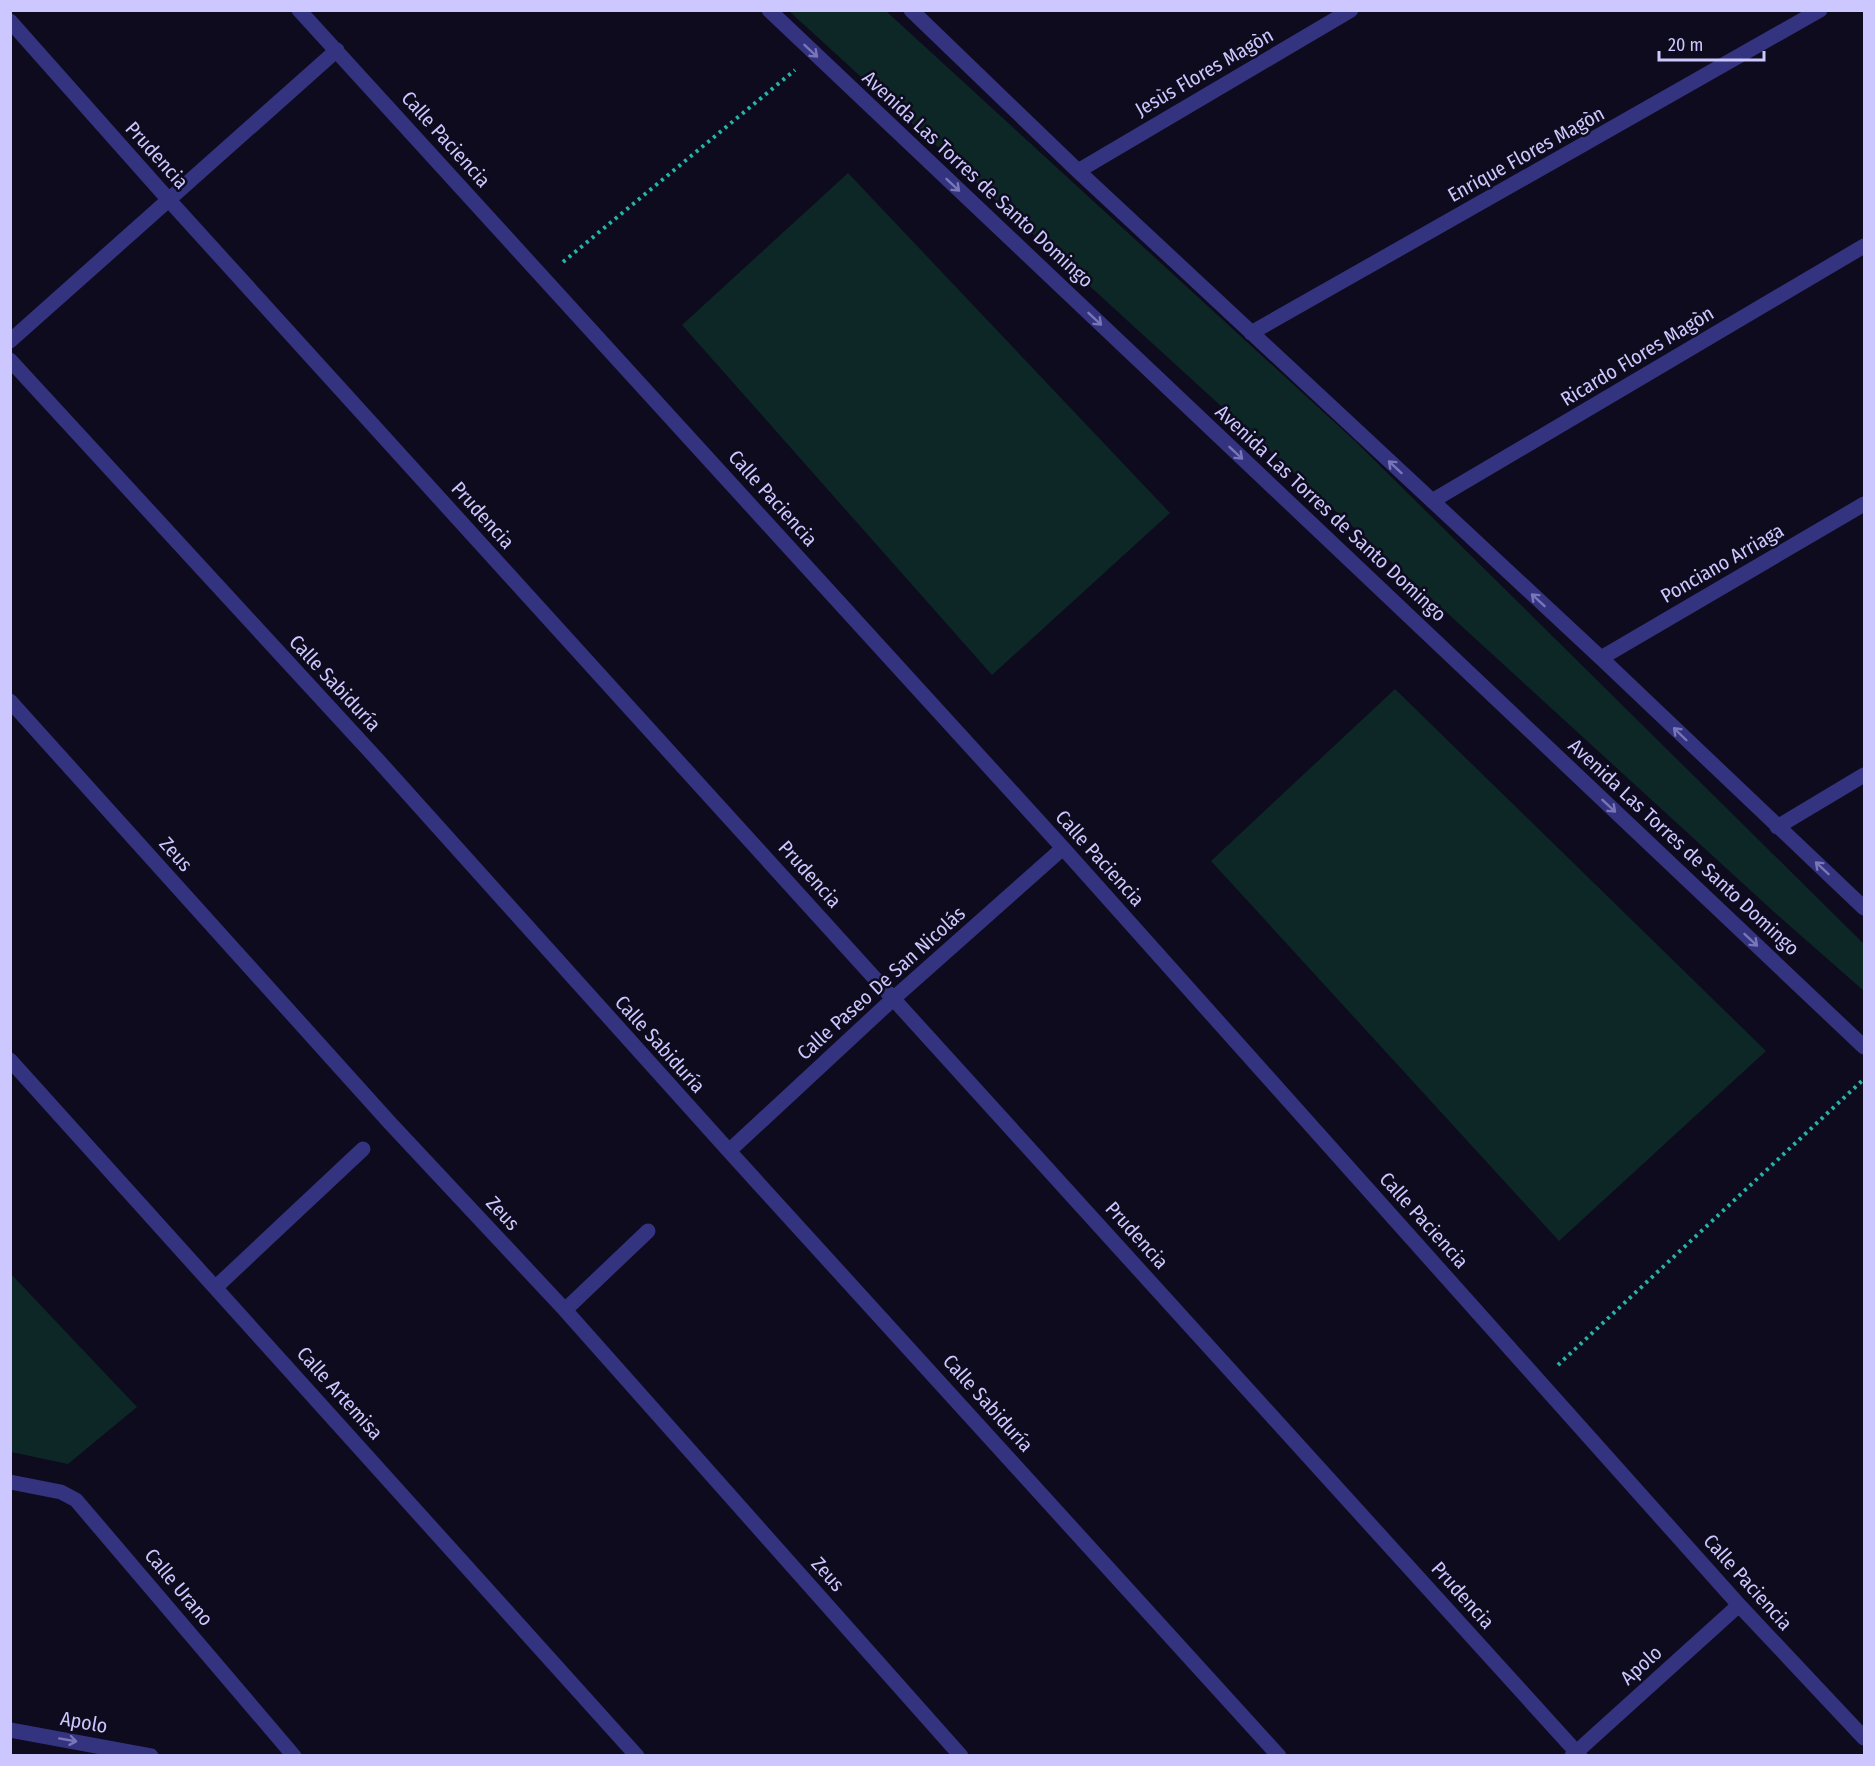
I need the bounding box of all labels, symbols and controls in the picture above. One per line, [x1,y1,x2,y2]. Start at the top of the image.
street label: Jesùs Flores Magòn [1131,23,1277,121]
scale bar [1659,24,1764,62]
text: 20 m [1668,34,1703,56]
one-way arrow [804,43,819,58]
street label: Avenida Las Torres de Santo Domingo [858,66,1098,292]
street label: Calle Paciencia [397,86,495,192]
street label: Enrique Flores Magòn [1444,101,1608,207]
street label: Prudencia [121,116,193,194]
one-way arrow [945,177,960,191]
street label: Ricardo Flores Magòn [1556,301,1718,411]
one-way arrow [1087,312,1102,326]
street label: Avenida Las Torres de Santo Domingo [1211,400,1451,626]
street label: Calle Paciencia [724,445,822,551]
one-way arrow [1229,446,1244,460]
one-way arrow [1388,460,1403,474]
street label: Prudencia [447,476,519,554]
street label: Ponciano Arriaga [1656,518,1788,608]
one-way arrow [1531,593,1546,607]
street label: Calle Sabiduría [284,630,386,736]
one-way arrow [1673,726,1688,741]
street label: Avenida Las Torres de Santo Domingo [1564,734,1804,960]
one-way arrow [1602,798,1617,813]
street label: Calle Paciencia [1051,805,1149,911]
street label: Zeus [154,832,198,876]
street label: Prudencia [774,835,846,913]
one-way arrow [1814,861,1829,875]
street label: Calle Paseo De San Nicolás [792,901,970,1065]
one-way arrow [1743,932,1758,946]
street label: Calle Sabiduría [610,990,710,1098]
street label: Calle Paciencia [1375,1167,1473,1273]
street label: Zeus [481,1191,525,1235]
street label: Prudencia [1101,1196,1173,1274]
street label: Calle Artemisa [292,1342,388,1444]
street label: Calle Sabiduría [938,1349,1038,1457]
street label: Calle Paciencia [1699,1529,1797,1635]
street label: Calle Urano [140,1543,218,1631]
street label: Zeus [806,1552,850,1596]
street label: Prudencia [1427,1556,1499,1634]
street label: Apolo [1615,1640,1667,1690]
street label: Apolo [59,1706,109,1738]
one-way arrow [58,1735,77,1746]

